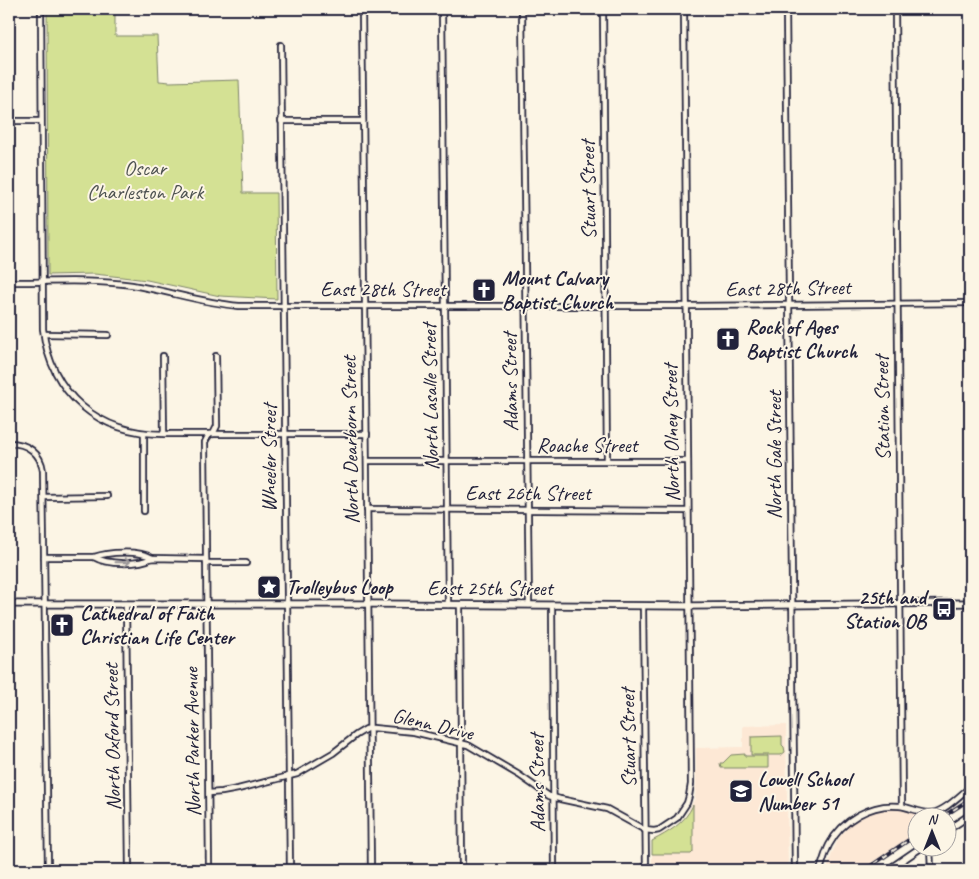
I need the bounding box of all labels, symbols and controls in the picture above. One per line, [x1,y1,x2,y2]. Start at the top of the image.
street label: Stuart Street [574,137,602,240]
park label: Oscar Charleston Park [87,155,204,205]
place label: Mount Calvary Baptist Church [502,265,614,315]
street label: East 28th Street [725,274,853,302]
street label: East 28th Street [320,276,448,302]
church icon: Mount Calvary Baptist Church [471,277,497,303]
place label: Rock of Ages Baptist Church [746,314,858,364]
street label: North Lasalle Street [416,320,444,471]
church icon: Rock of Ages Baptist Church [715,326,741,352]
street label: Adams Street [496,329,524,432]
street label: Station Street [868,352,896,461]
street label: North Dearborn Street [335,354,364,524]
street label: North Olney Street [657,361,685,502]
street label: North Gale Street [761,389,787,519]
street label: Wheeler Street [256,401,282,512]
street label: Roache Street [536,432,640,458]
street label: East 26th Street [465,480,593,506]
one-way arrow [114,557,131,567]
place icon: Trolleybus Loop [256,574,282,600]
place label: Trolleybus Loop [286,574,394,600]
street label: East 25th Street [427,575,555,601]
place label: 25th and Station OB [844,584,930,634]
bus stop icon: 25th and Station OB [931,596,957,622]
place label: Cathedral of Faith Christian Life Center [80,600,236,650]
church icon: Cathedral of Faith Christian Life Center [49,612,75,638]
street label: North Oxford Street [98,661,126,811]
street label: North Parker Avenue [178,666,206,817]
street label: Stuart Street [614,685,642,788]
street label: Glenn Drive [390,702,477,746]
street label: Adams Street [523,730,551,833]
place label: Lowell School Number 51 [758,766,855,816]
school or university icon: Lowell School Number 51 [728,778,754,804]
north arrow [906,806,956,856]
text: N [928,811,939,828]

